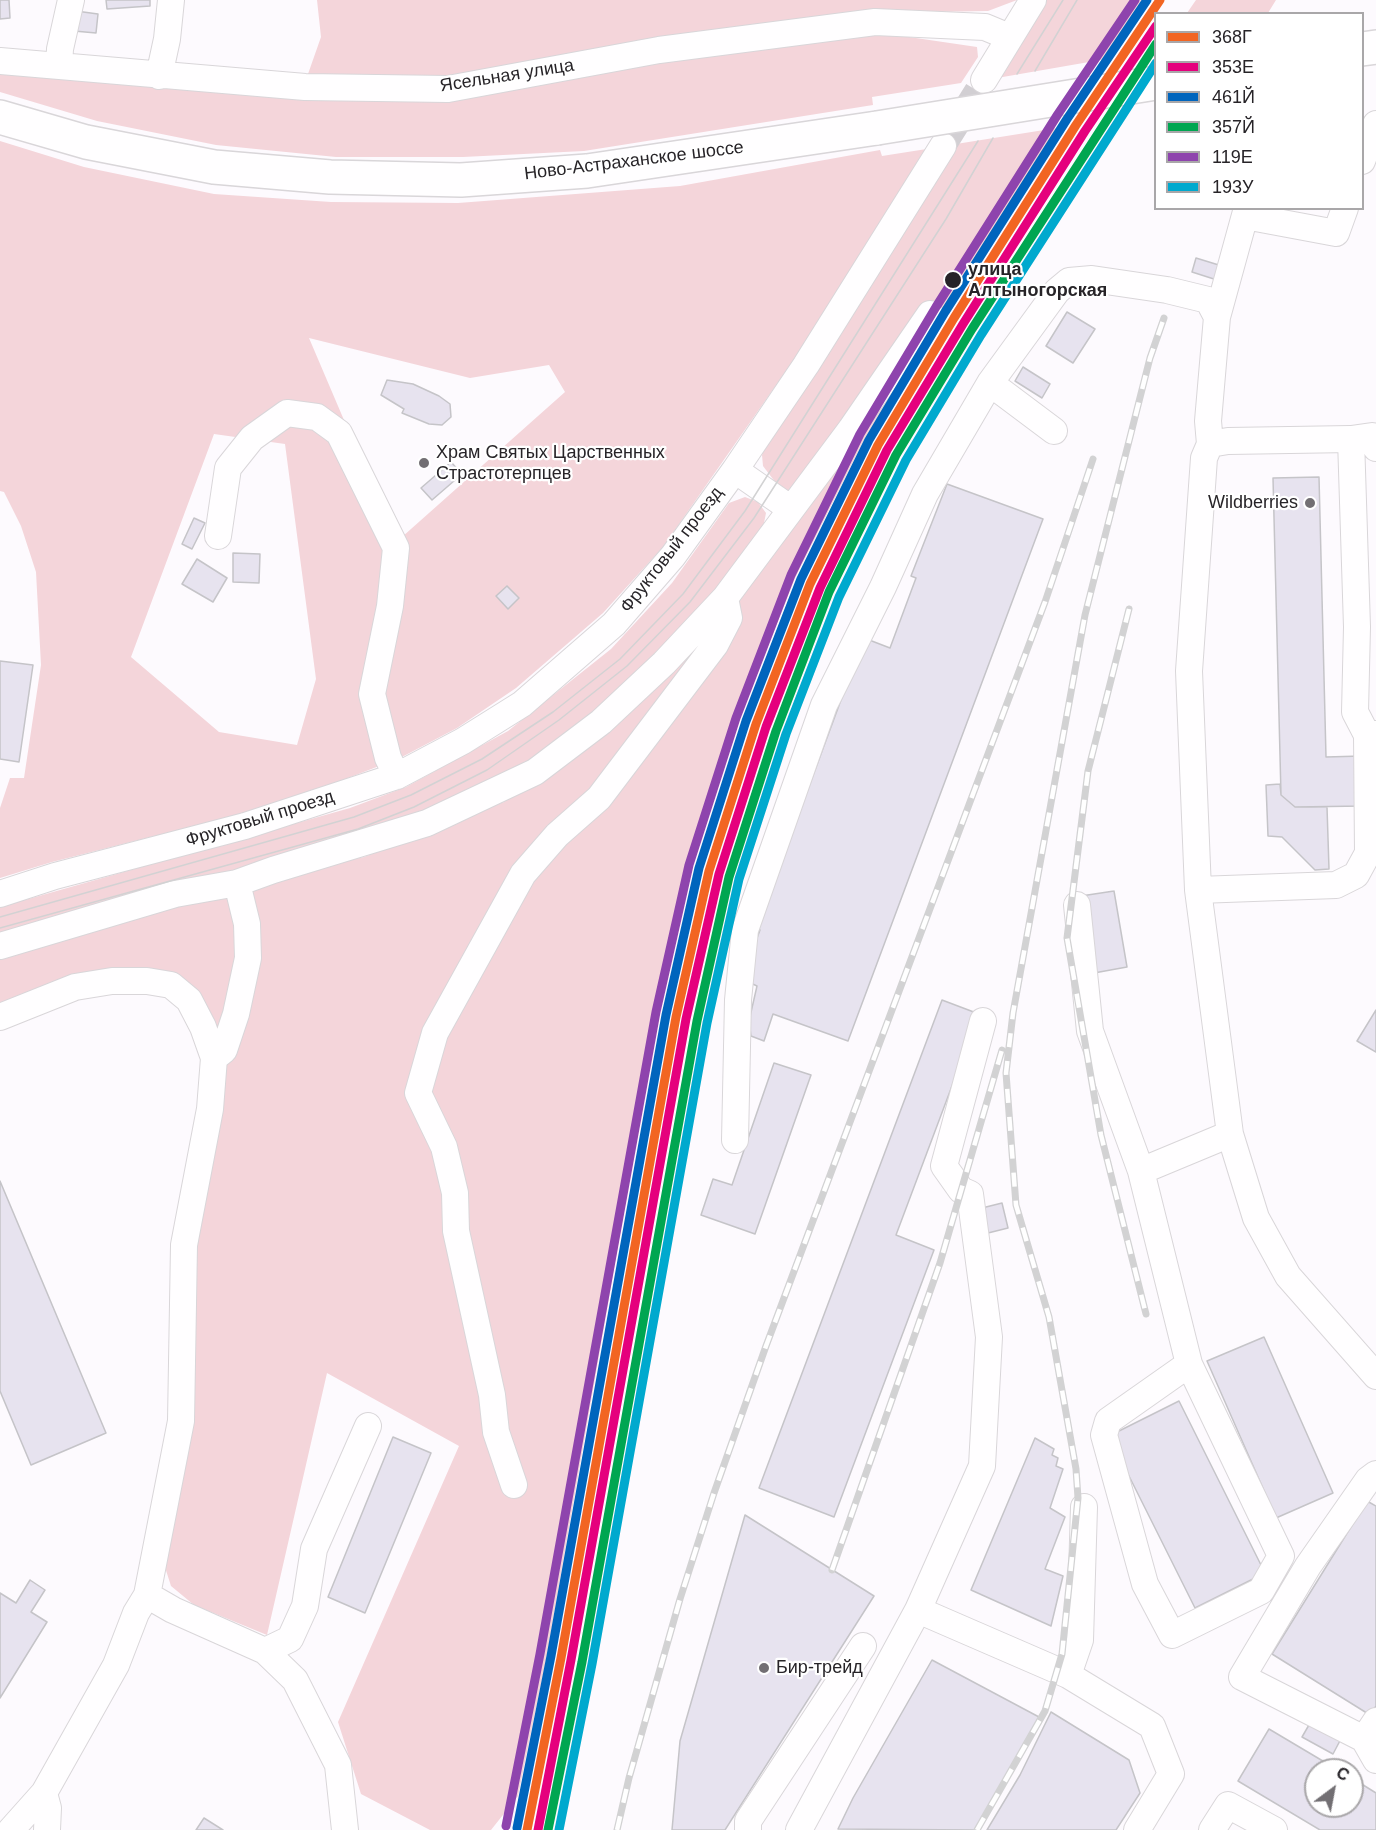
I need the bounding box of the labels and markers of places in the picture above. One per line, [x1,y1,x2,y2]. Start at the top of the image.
place label: улица Алтыногорская [968,259,1107,302]
marker: улица Алтыногорская [943,270,963,290]
place label: Храм Святых Царственных Страстотерпцев [436,442,665,484]
marker: Храм Святых Царственных Страстотерпцев [417,456,431,470]
place label: Wildberries [1208,492,1298,514]
marker: Wildberries [1303,496,1317,510]
place label: Бир-трейд [776,1657,863,1679]
marker: Бир-трейд [757,1661,771,1675]

